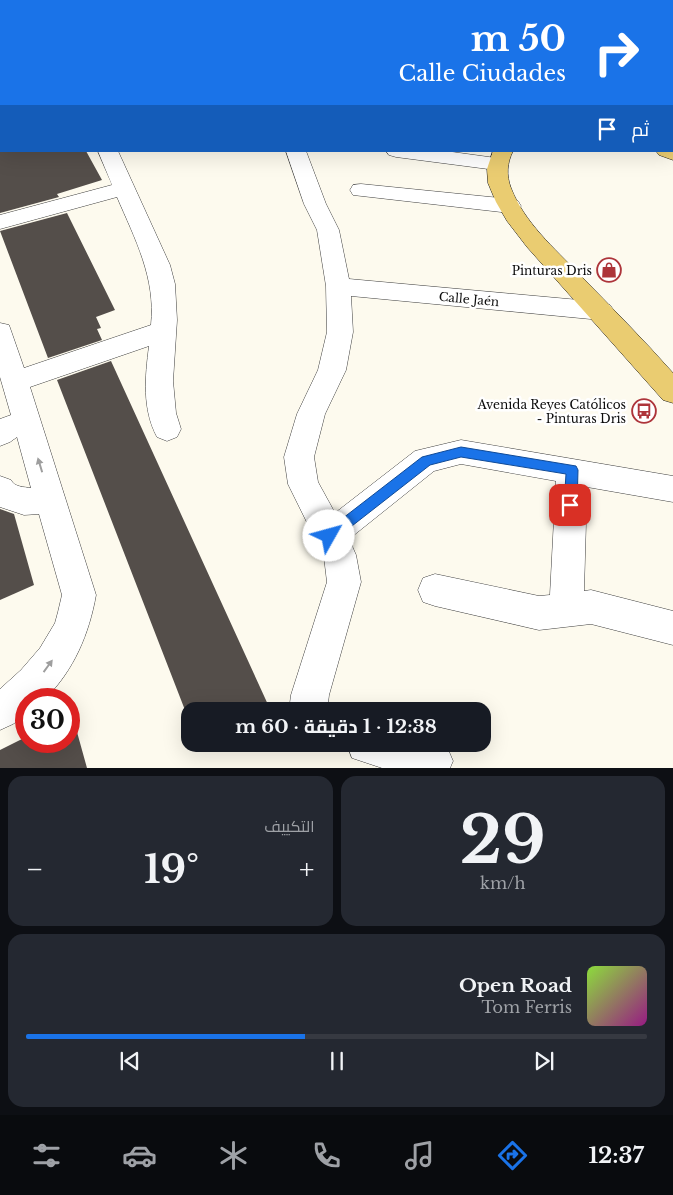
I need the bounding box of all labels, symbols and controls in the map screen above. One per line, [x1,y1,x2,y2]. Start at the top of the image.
text: 50 m [471,17,566,60]
icon: right [584,20,649,85]
text: Calle Ciudades [399,60,566,87]
icon: arrive [593,115,621,143]
text: ثم [631,118,649,141]
shop icon: Pinturas Dris [596,257,622,283]
place label: Pinturas Dris [512,263,592,278]
street label: Calle Jaén [438,289,500,309]
place label: Avenida Reyes Católicos - Pinturas Dris [476,397,626,426]
bus stop icon: Avenida Reyes Católicos - Pinturas Dris [631,398,657,424]
one-way arrow [35,457,43,472]
pin [549,484,591,526]
icon: arrive [556,491,584,519]
position arrow [302,509,354,561]
one-way arrow [43,659,53,673]
speed limit sign: 30 [15,688,80,753]
text: 12:38 · 1 دقيقة · 60 m [235,715,437,738]
text: 29 [460,800,546,881]
text: التكييف [264,816,315,836]
text: 19° [144,846,199,893]
text: − [26,852,44,887]
text: + [299,852,314,887]
text: km/h [480,873,525,893]
text: Open Road [459,974,572,997]
text: Tom Ferris [481,997,572,1017]
icon: previous [116,1047,144,1075]
icon: pause [323,1047,351,1075]
icon: next [530,1047,558,1075]
icon: filters [29,1138,64,1173]
icon: car [122,1138,157,1173]
icon: climate [216,1138,251,1173]
icon: phone [309,1138,344,1173]
icon: music [402,1138,437,1173]
icon: directions [495,1138,530,1173]
text: 12:37 [588,1142,644,1169]

